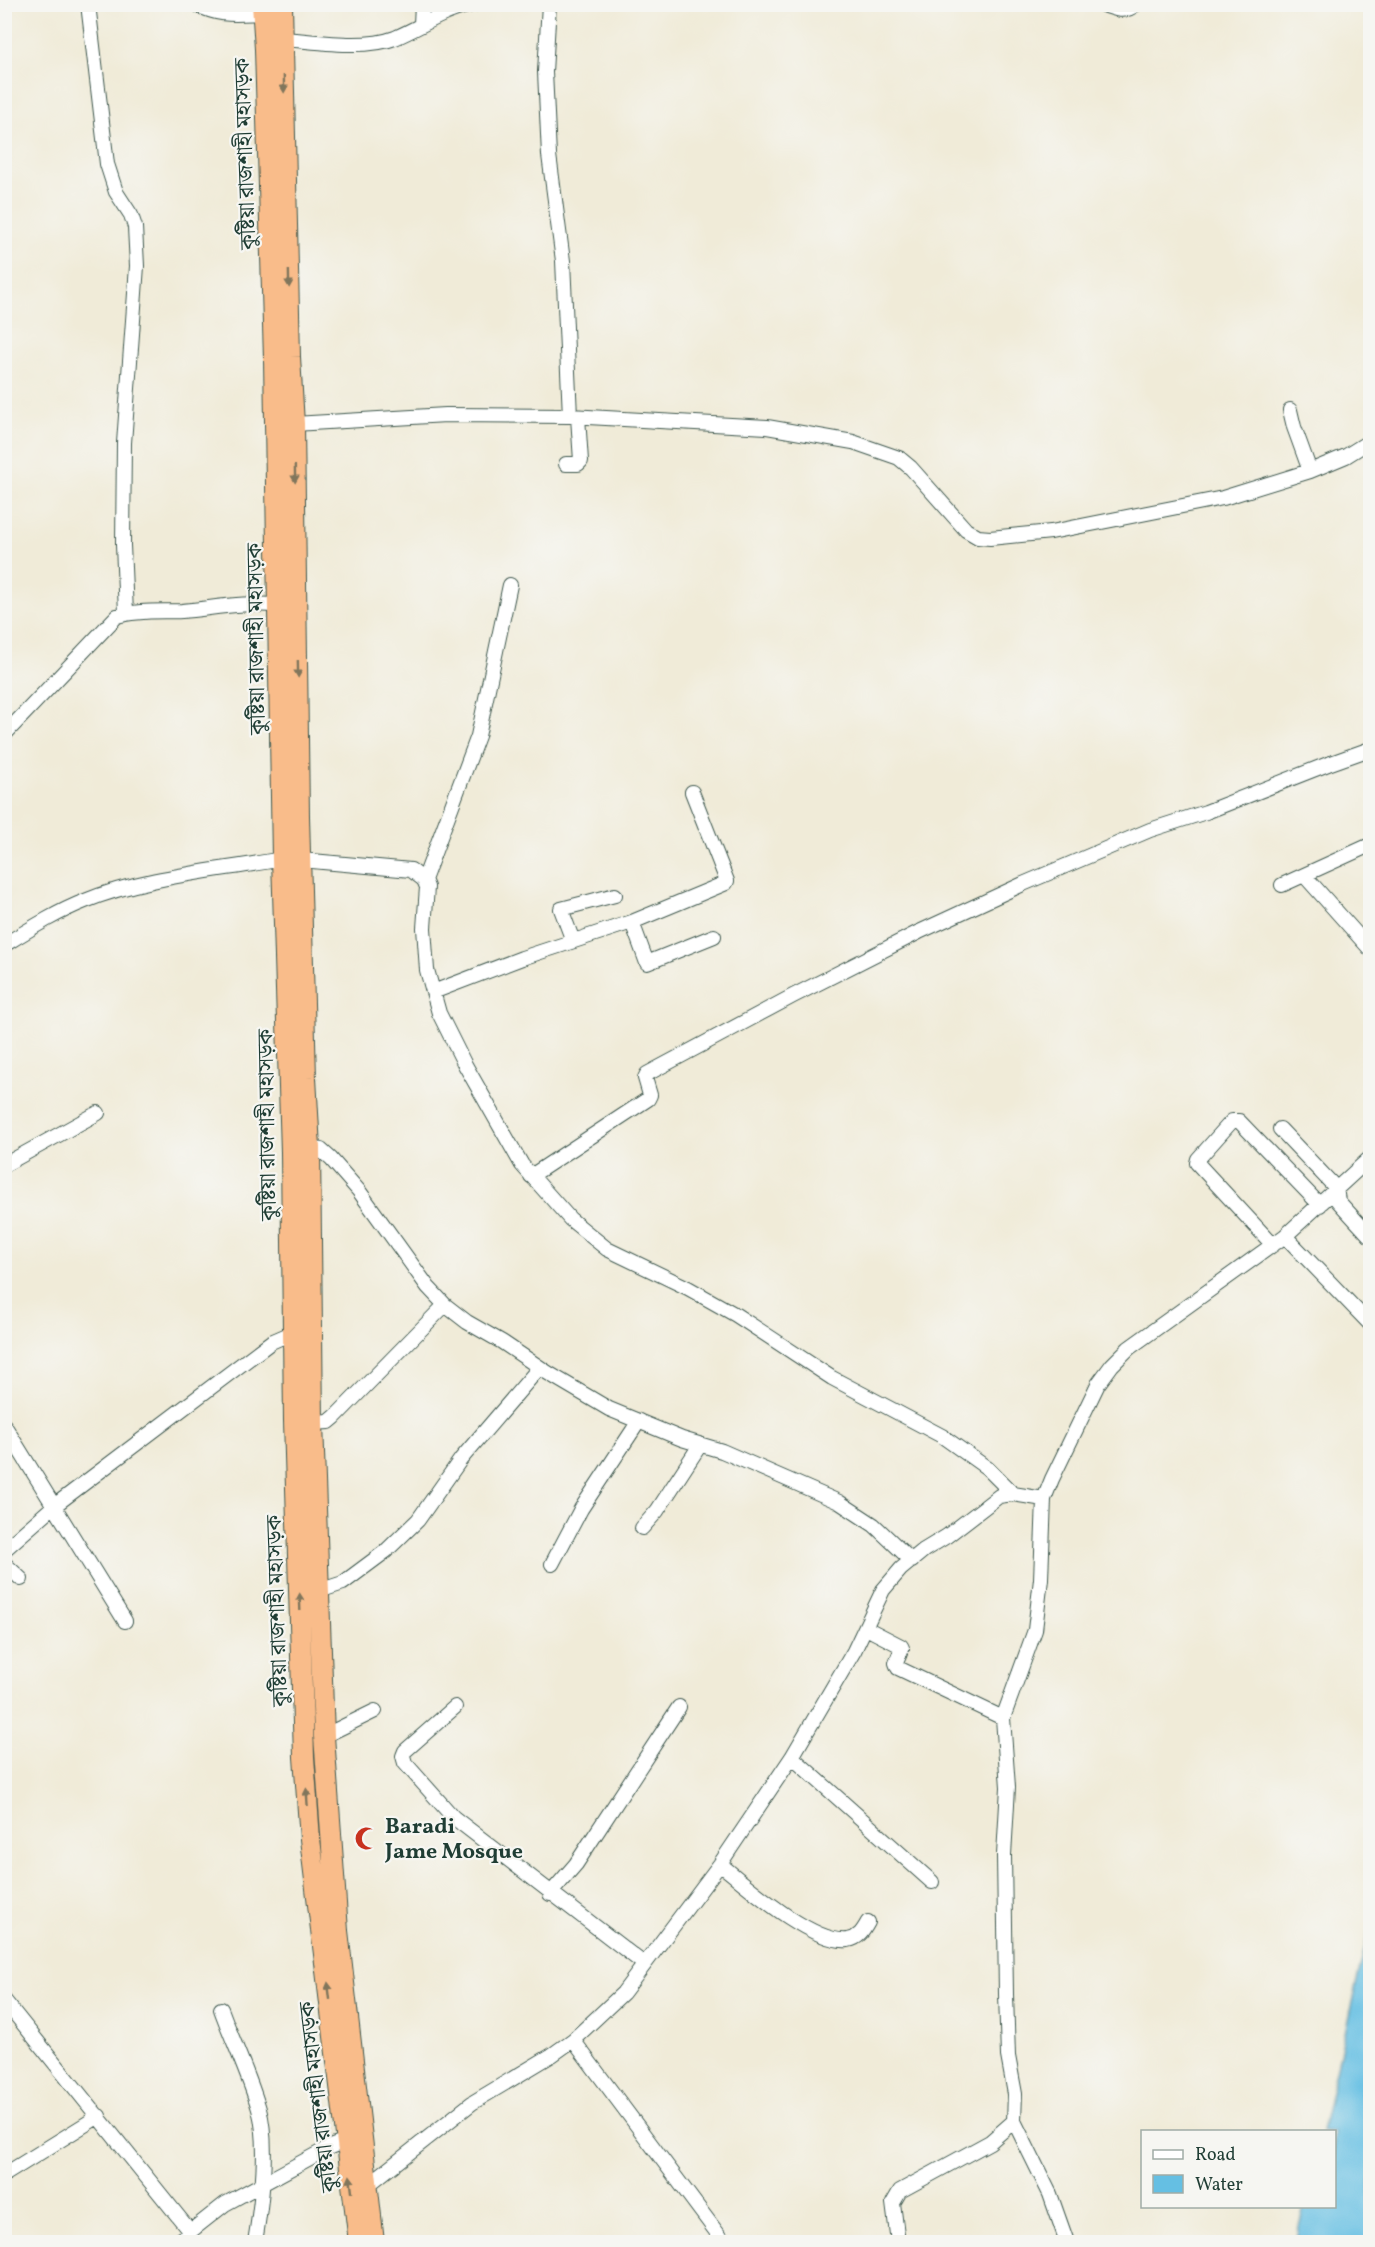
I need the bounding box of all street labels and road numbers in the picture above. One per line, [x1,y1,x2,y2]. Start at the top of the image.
street label: কুষ্টিয়া রাজশাহী মহাসড়ক [228,56,265,251]
street label: কুষ্টিয়া রাজশাহী মহাসড়ক [240,541,275,736]
street label: কুষ্টিয়া রাজশাহী মহাসড়ক [251,1027,286,1222]
street label: কুষ্টিয়া রাজশাহী মহাসড়ক [260,1513,297,1708]
street label: কুষ্টিয়া রাজশাহী মহাসড়ক [292,1998,347,2195]

